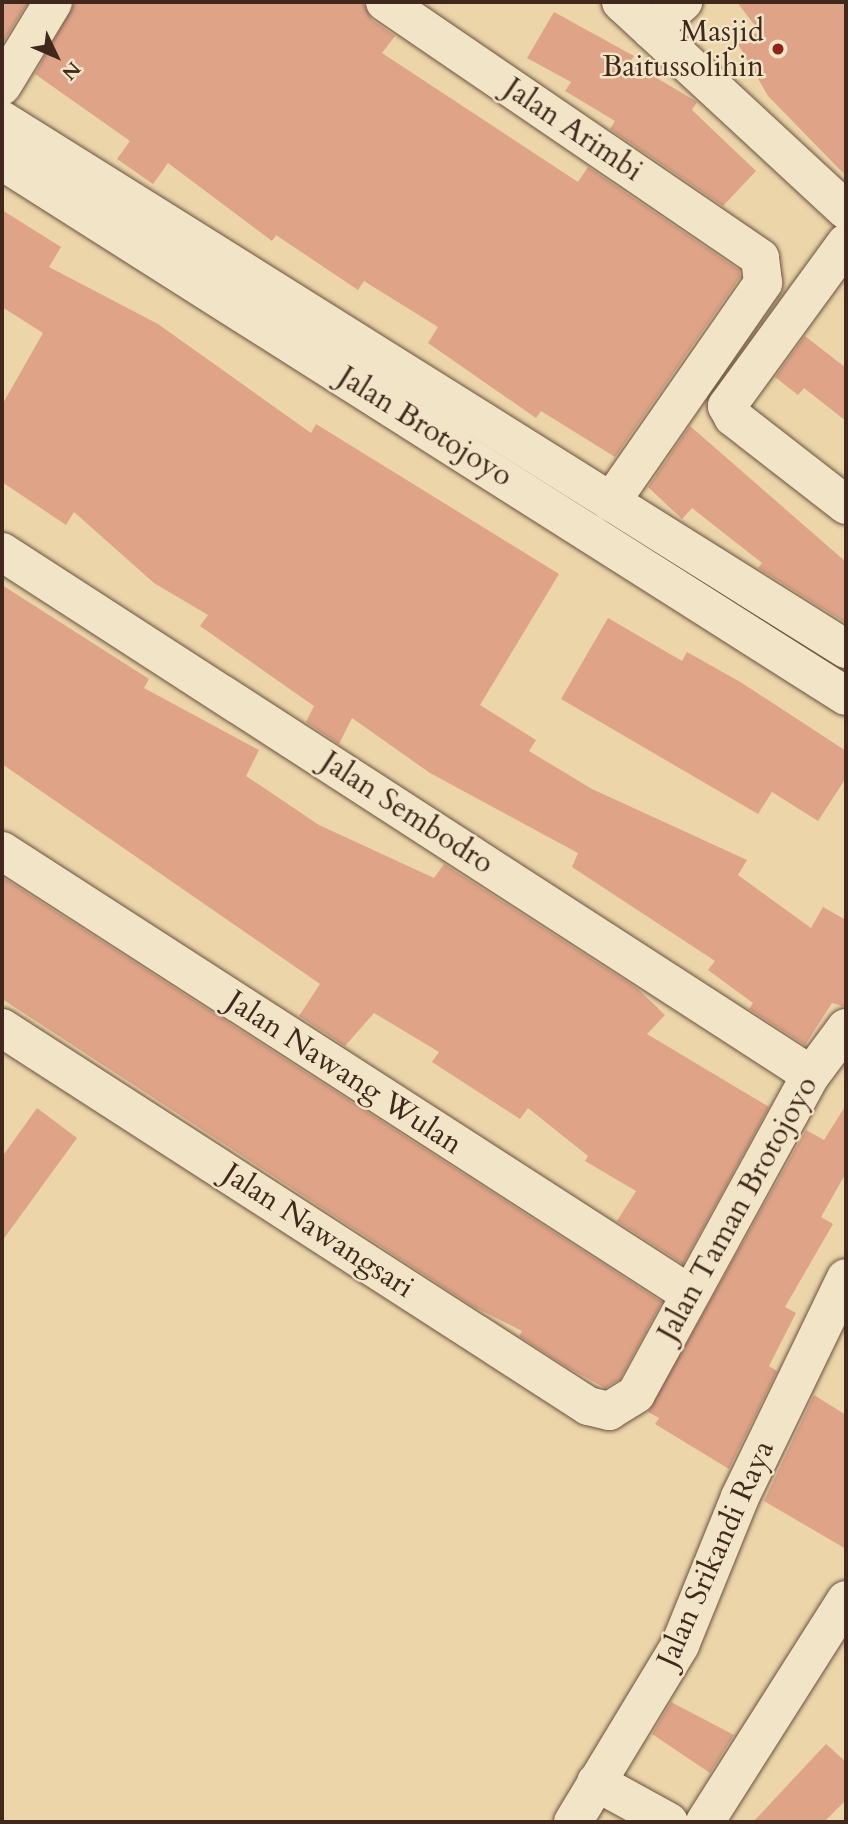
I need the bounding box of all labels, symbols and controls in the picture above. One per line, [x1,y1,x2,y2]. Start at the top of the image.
place label: Masjid Baitussolihin [602,14,764,84]
north arrow [21,21,91,91]
marker: Masjid Baitussolihin [770,41,786,57]
text: N [56,56,86,86]
street label: Jalan Arimbi [497,70,649,190]
street label: Jalan Brotojoyo [331,359,519,495]
street label: Jalan Sembodro [314,744,500,882]
street label: Jalan Nawang Wulan [219,983,469,1163]
street label: Jalan Taman Brotojoyo [650,1070,826,1348]
street label: Jalan Nawangsari [216,1156,420,1306]
street label: Jalan Srikandi Raya [650,1435,782,1673]

